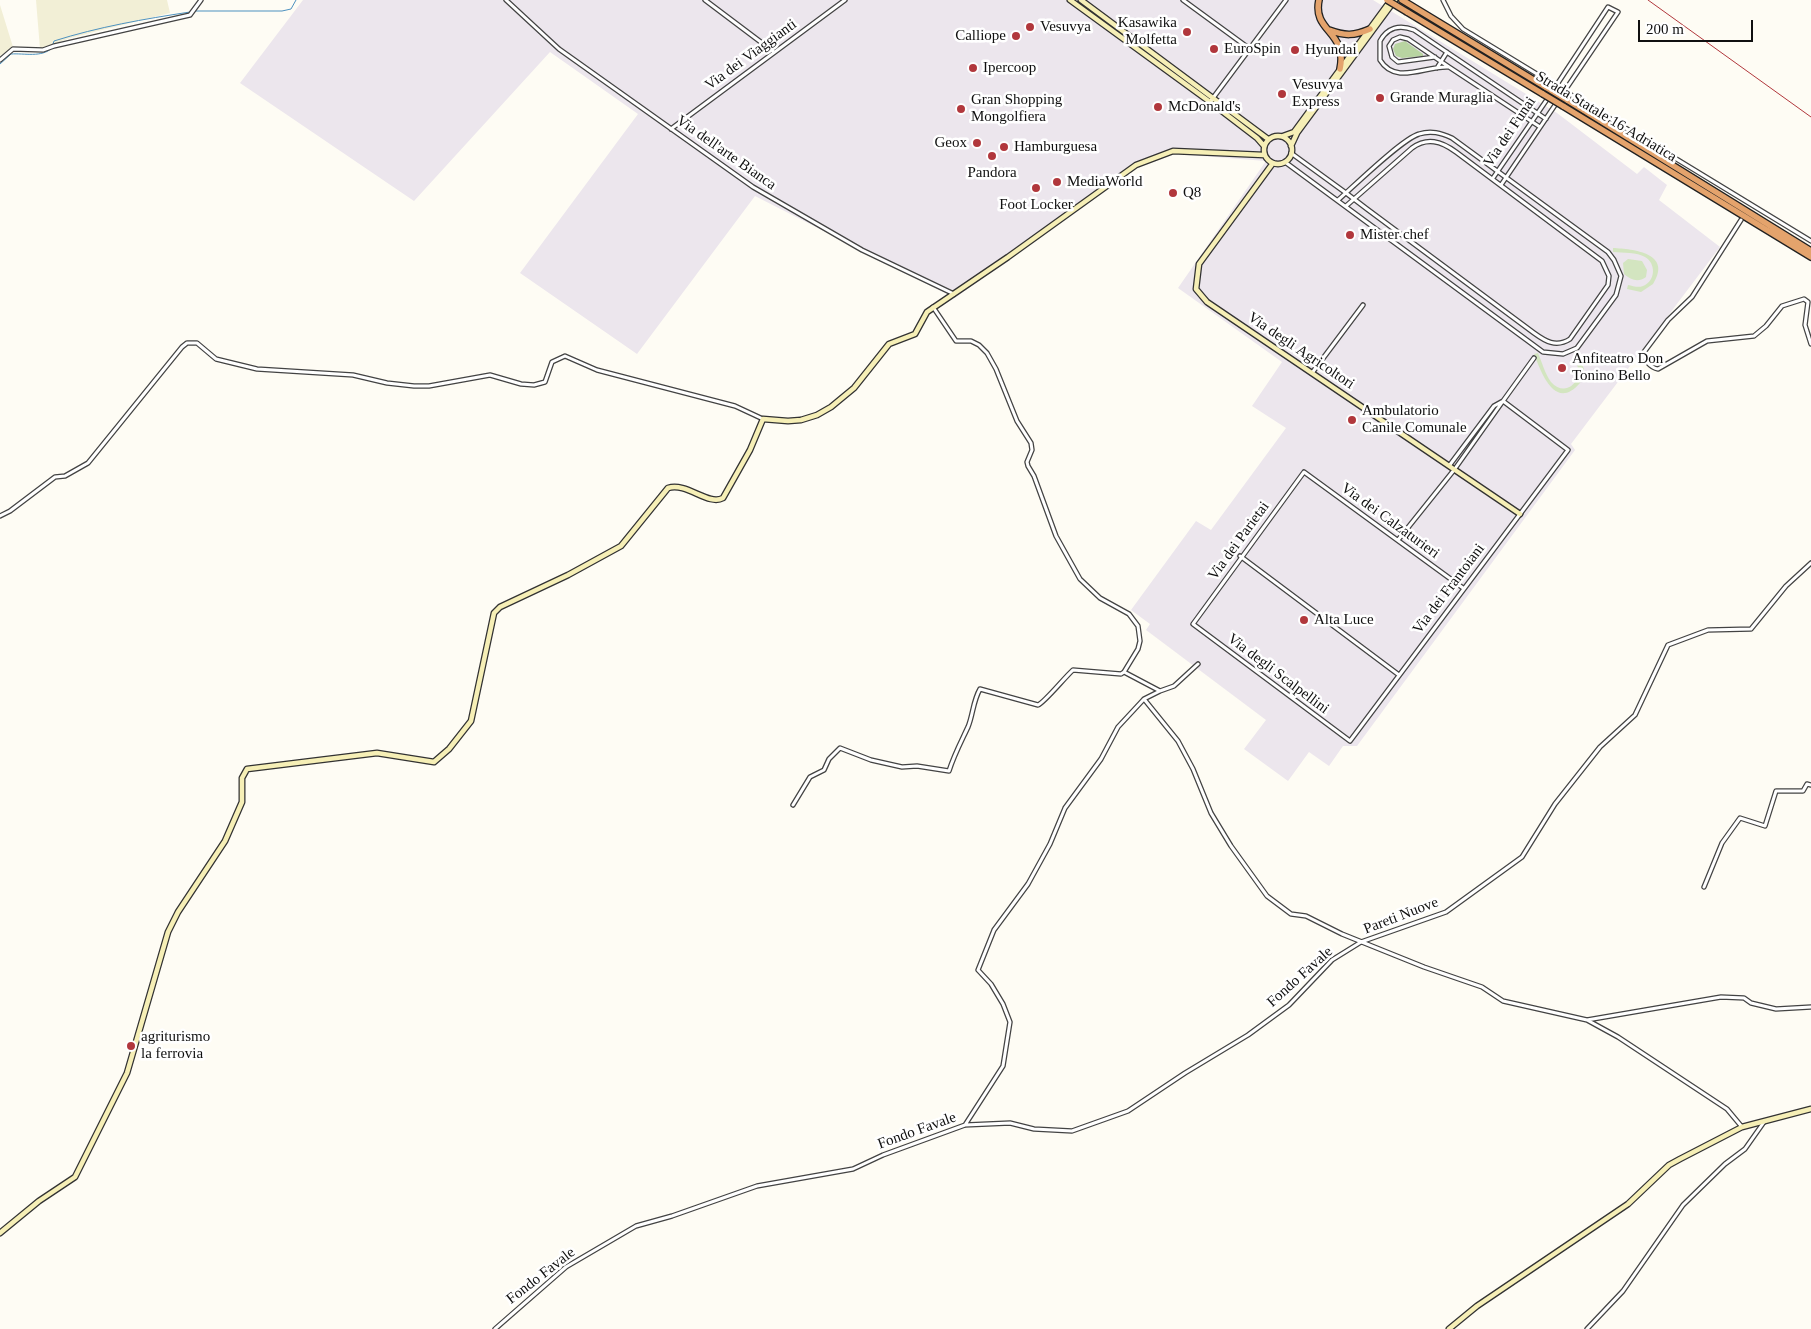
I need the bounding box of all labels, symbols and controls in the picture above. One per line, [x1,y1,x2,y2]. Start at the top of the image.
scale bar [1641,10,1756,42]
place label: Kasawika Molfetta [1118,14,1177,49]
street label: Via dei Viaggianti [702,16,800,94]
place label: Vesuvya [1040,18,1091,36]
marker: Vesuvya [1024,21,1036,33]
text: 200 m [1646,21,1684,37]
marker: Kasawika Molfetta [1181,26,1193,38]
place label: Calliope [955,27,1006,45]
marker: Calliope [1010,30,1022,42]
place label: EuroSpin [1224,40,1281,58]
place label: Hyundai [1305,41,1357,59]
marker: EuroSpin [1208,43,1220,55]
marker: Hyundai [1289,44,1301,56]
place label: Ipercoop [983,59,1036,77]
marker: Ipercoop [967,62,979,74]
street label: Strada Statale 16 Adriatica [1532,68,1680,166]
place label: Vesuvya Express [1292,76,1343,111]
marker: Vesuvya Express [1276,88,1288,100]
place label: Grande Muraglia [1390,89,1493,107]
place label: Gran Shopping Mongolfiera [971,91,1062,126]
marker: Grande Muraglia [1374,92,1386,104]
street label: Via dei Funai [1480,93,1540,171]
place label: McDonald's [1168,98,1241,116]
marker: McDonald's [1152,101,1164,113]
marker: Gran Shopping Mongolfiera [955,103,967,115]
street label: Via dell'arte Bianca [673,112,779,194]
place label: Geox [935,134,967,152]
marker: Geox [971,137,983,149]
place label: Hamburguesa [1014,138,1097,156]
marker: Hamburguesa [998,141,1010,153]
marker: Pandora [986,150,998,162]
place label: Pandora [967,164,1017,182]
place label: MediaWorld [1067,173,1142,191]
marker: MediaWorld [1051,176,1063,188]
marker: Foot Locker [1030,182,1042,194]
place label: Q8 [1183,184,1201,202]
marker: Q8 [1167,187,1179,199]
place label: Foot Locker [999,196,1073,214]
place label: Mister chef [1360,226,1429,244]
marker: Mister chef [1344,229,1356,241]
street label: Via degli Agricoltori [1244,309,1358,393]
place label: Anfiteatro Don Tonino Bello [1572,350,1663,385]
marker: Anfiteatro Don Tonino Bello [1556,362,1568,374]
place label: Ambulatorio Canile Comunale [1362,402,1467,437]
marker: Ambulatorio Canile Comunale [1346,414,1358,426]
street label: Via dei Calzaturieri [1337,479,1443,563]
street label: Via dei Parietai [1205,498,1273,584]
street label: Via dei Frantoiani [1409,540,1489,638]
place label: Alta Luce [1314,611,1374,629]
marker: Alta Luce [1298,614,1310,626]
street label: Via degli Scalpellini [1224,630,1332,718]
street label: Pareti Nuove [1361,893,1441,939]
street label: Fondo Favale [1263,943,1337,1011]
place label: agriturismo la ferrovia [141,1028,210,1063]
marker: agriturismo la ferrovia [125,1040,137,1052]
street label: Fondo Favale [875,1109,959,1153]
street label: Fondo Favale [503,1244,579,1308]

